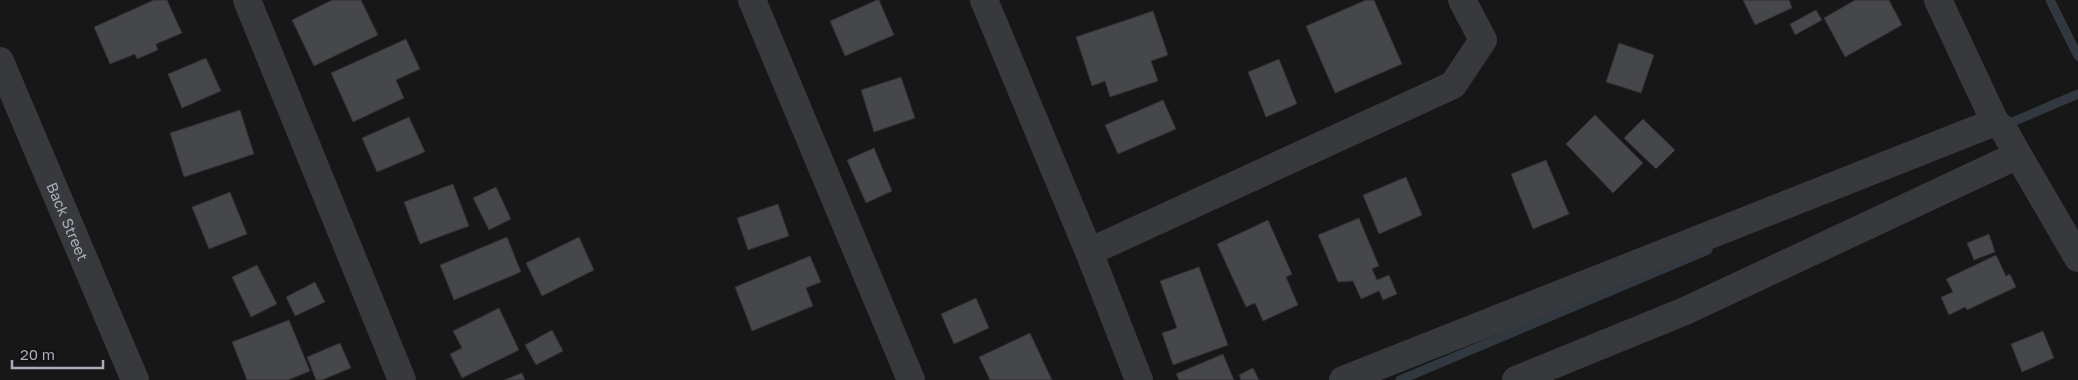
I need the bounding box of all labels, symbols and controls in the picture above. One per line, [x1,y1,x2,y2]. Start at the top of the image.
street label: Back Street [43,179,92,263]
scale bar [12,338,104,370]
text: 20 m [20,345,55,363]

